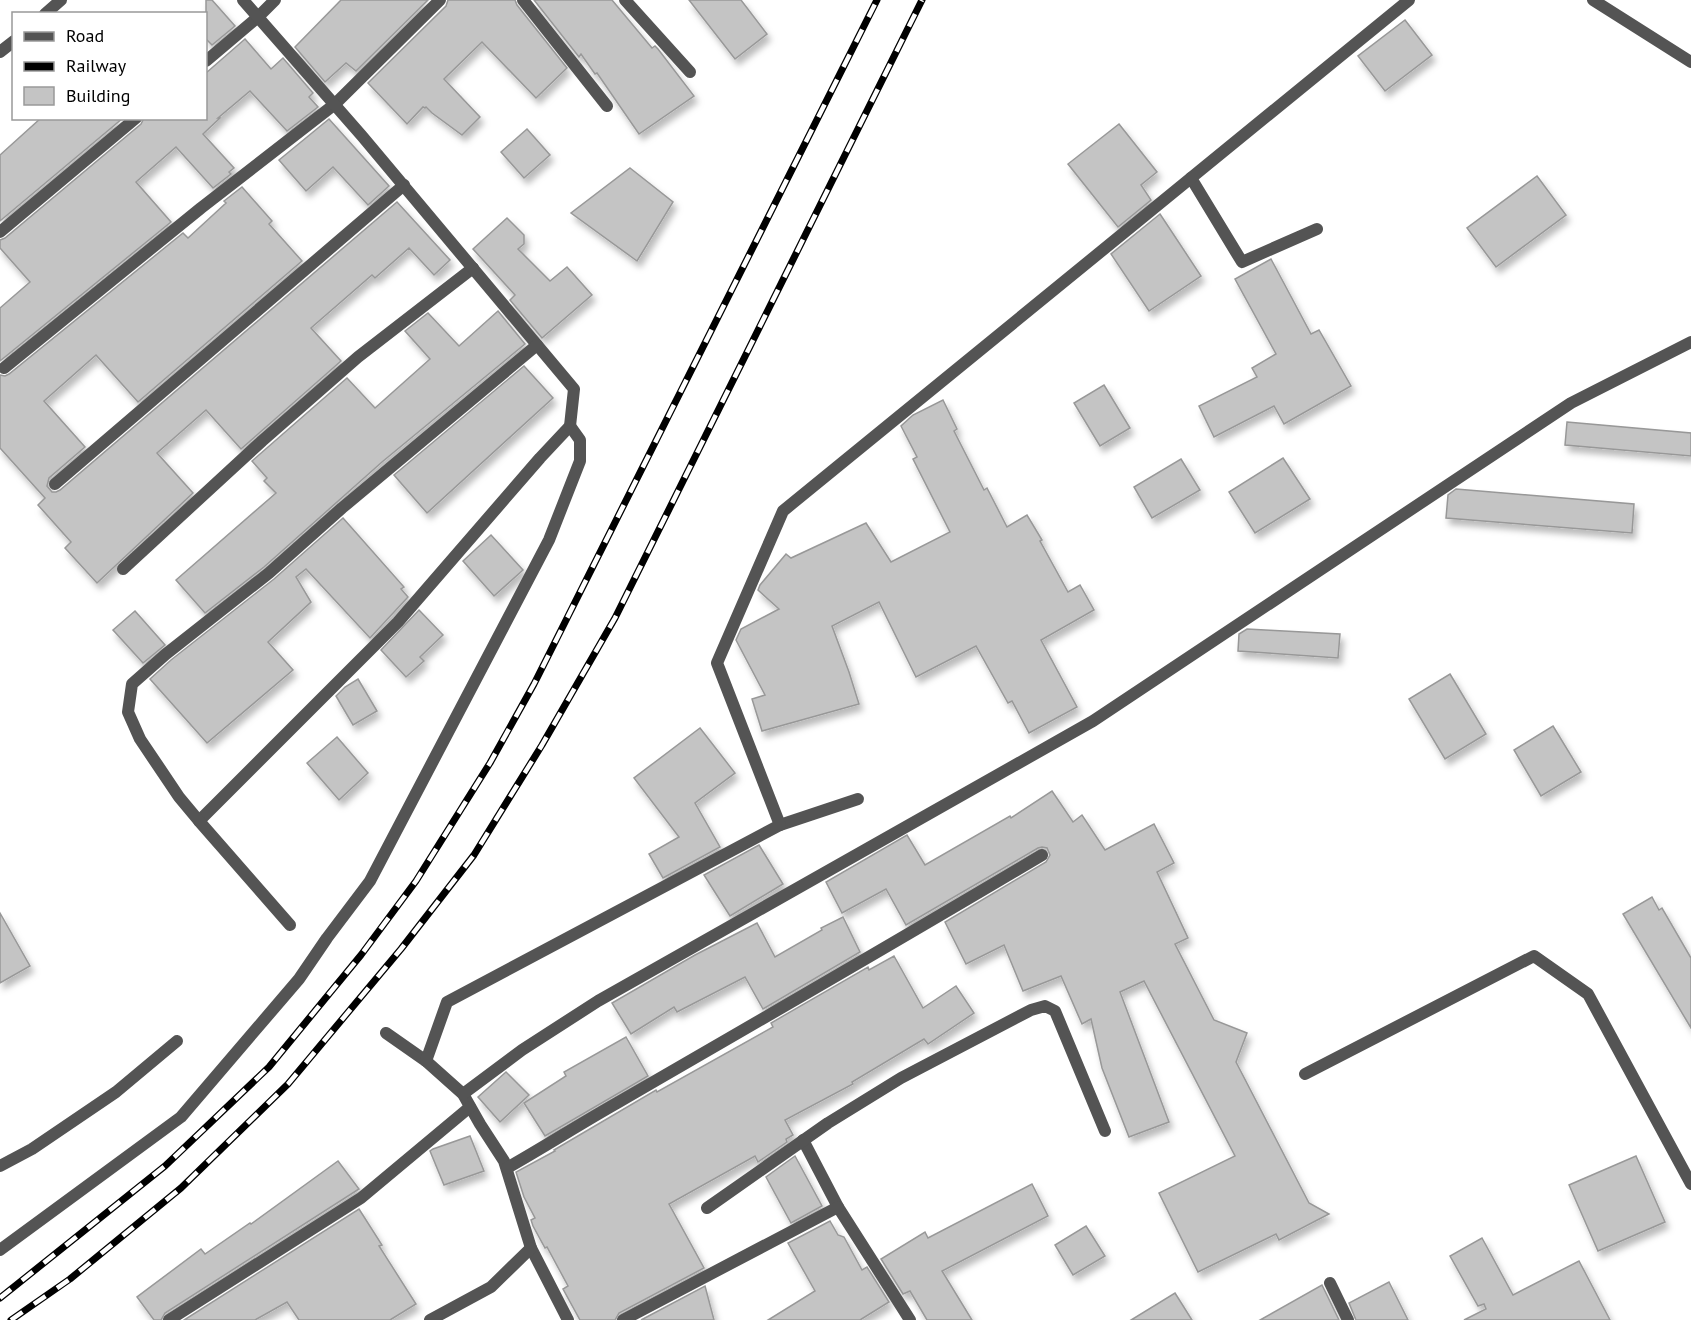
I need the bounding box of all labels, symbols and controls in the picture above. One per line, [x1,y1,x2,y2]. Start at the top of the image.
legend [12,12,207,120]
text: Road [66,24,104,47]
text: Railway [66,54,127,77]
text: Building [66,84,130,107]

